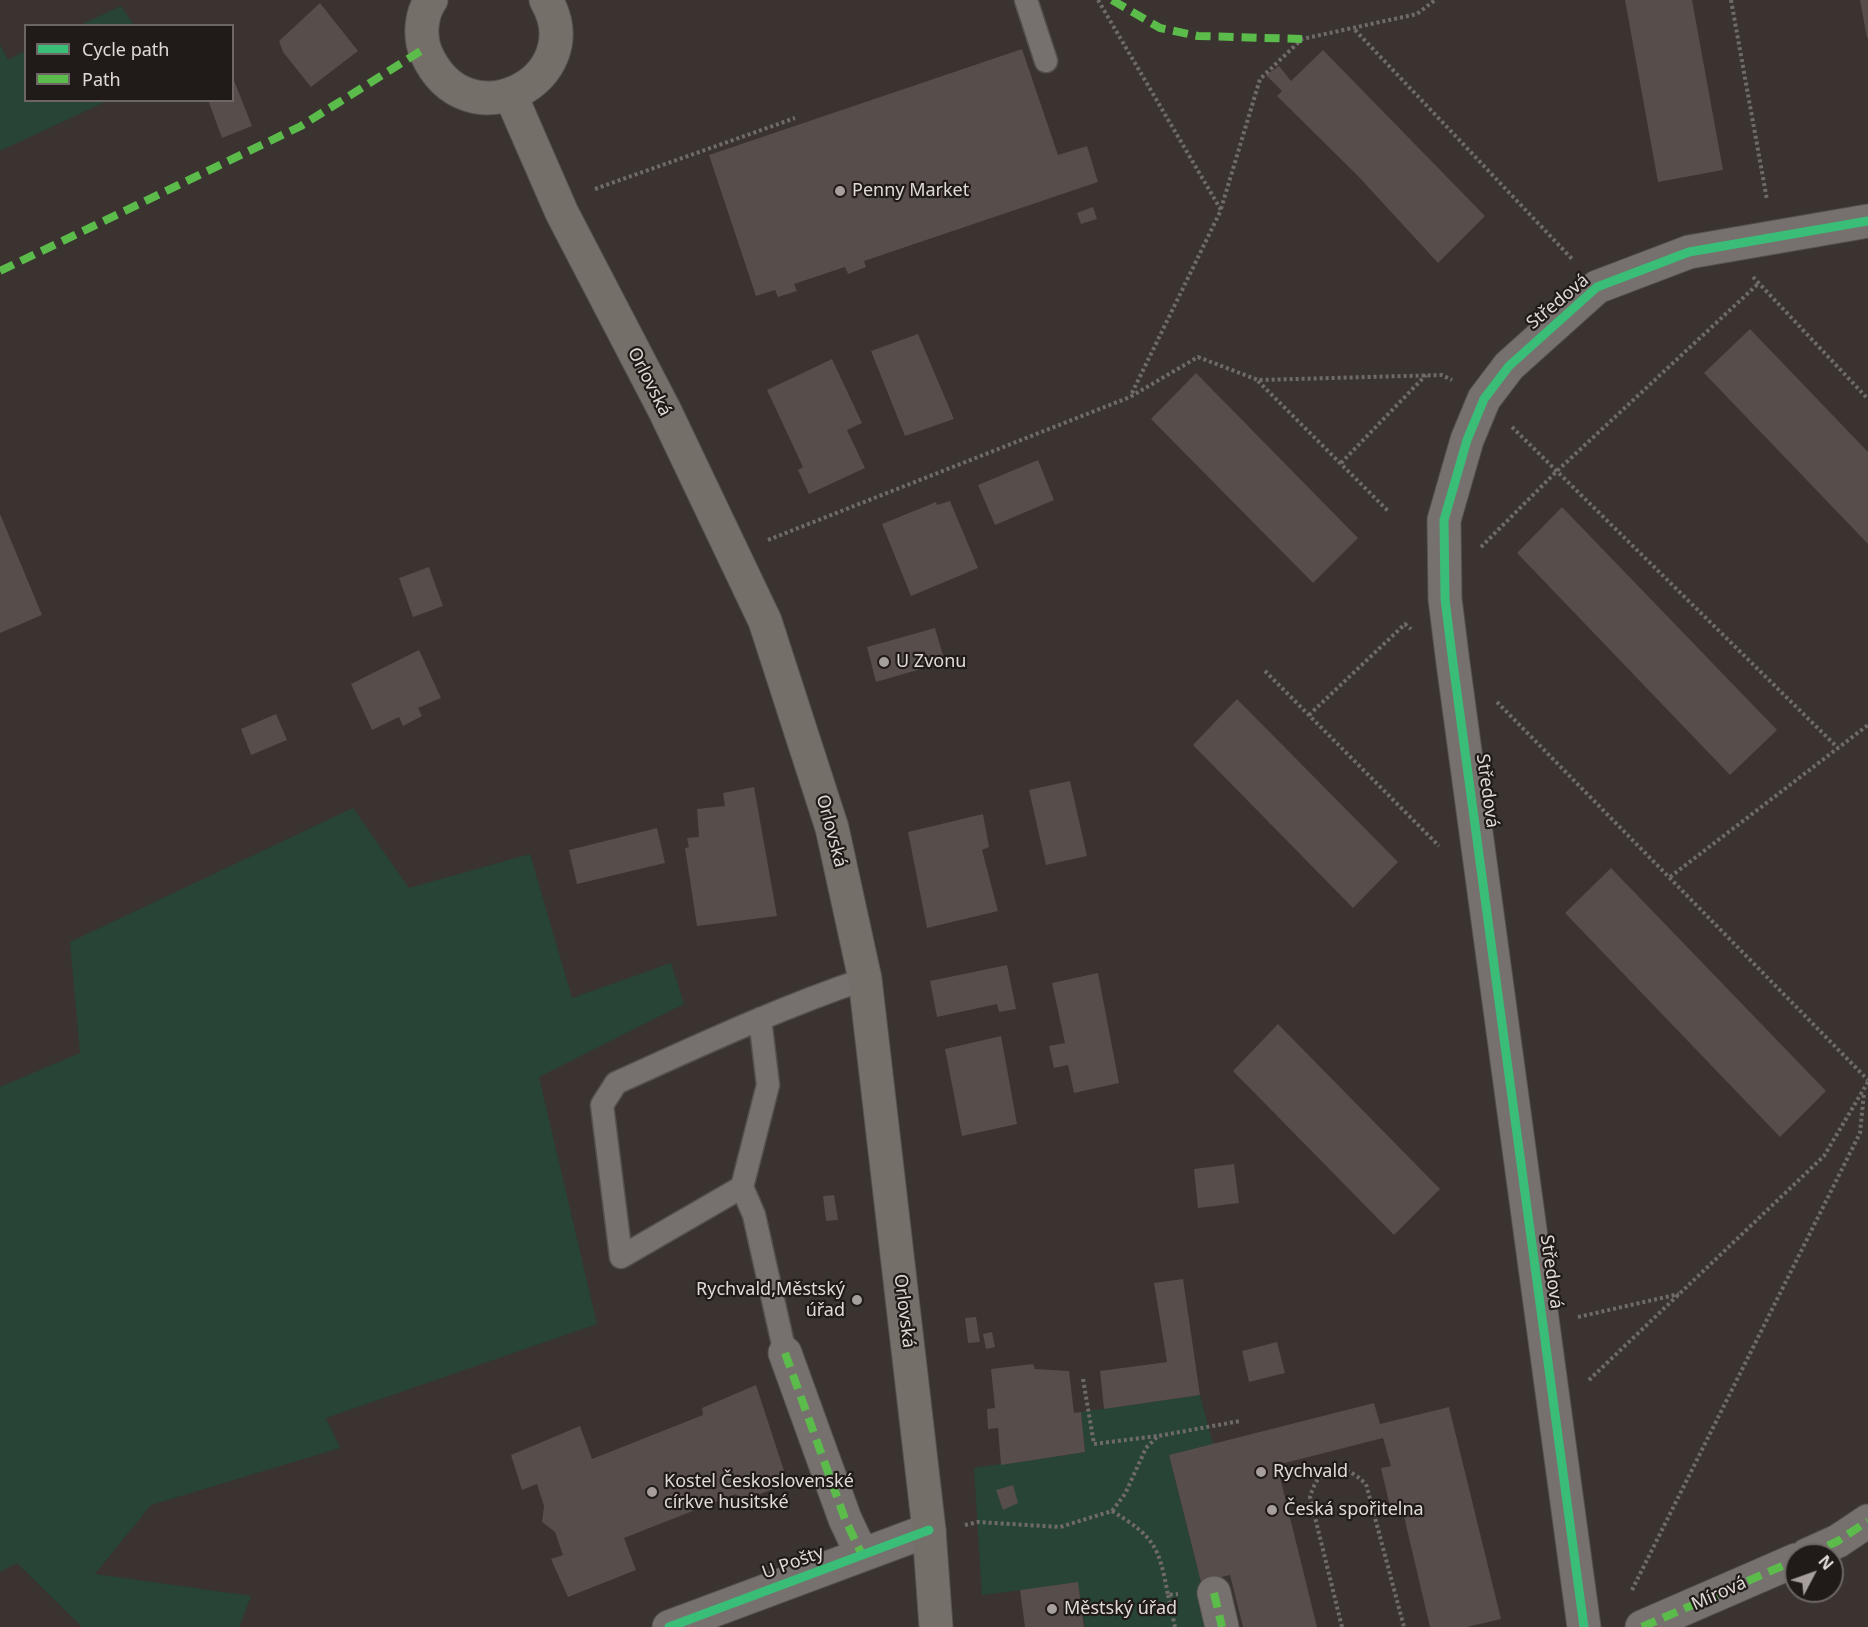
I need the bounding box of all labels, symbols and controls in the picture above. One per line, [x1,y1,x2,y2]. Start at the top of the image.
legend [24,24,234,102]
text: Cycle path [82,37,169,61]
text: Path [82,67,121,91]
place label: Penny Market [852,180,969,202]
marker: Penny Market [833,184,847,198]
street label: Středová [1523,270,1593,334]
street label: Orlovská [623,344,675,420]
place label: U Zvonu [896,651,966,673]
marker: U Zvonu [877,655,891,669]
street label: Středová [1471,753,1503,829]
street label: Orlovská [811,792,851,870]
street label: Středová [1535,1234,1567,1310]
street label: Orlovská [889,1273,919,1349]
place label: Rychvald,Městský úřad [696,1279,845,1322]
marker: Rychvald,Městský úřad [850,1293,864,1307]
place label: Rychvald [1273,1461,1348,1483]
marker: Rychvald [1254,1465,1268,1479]
place label: Kostel Československé církve husitské [664,1471,854,1514]
marker: Kostel Československé církve husitské [645,1485,659,1499]
place label: Česká spořitelna [1284,1499,1424,1521]
marker: Česká spořitelna [1265,1503,1279,1517]
street label: U Pošty [759,1542,827,1584]
north arrow [1784,1543,1844,1603]
text: N [1813,1550,1839,1575]
street label: Mírová [1688,1572,1750,1616]
place label: Městský úřad [1064,1598,1177,1620]
marker: Městský úřad [1045,1602,1059,1616]

